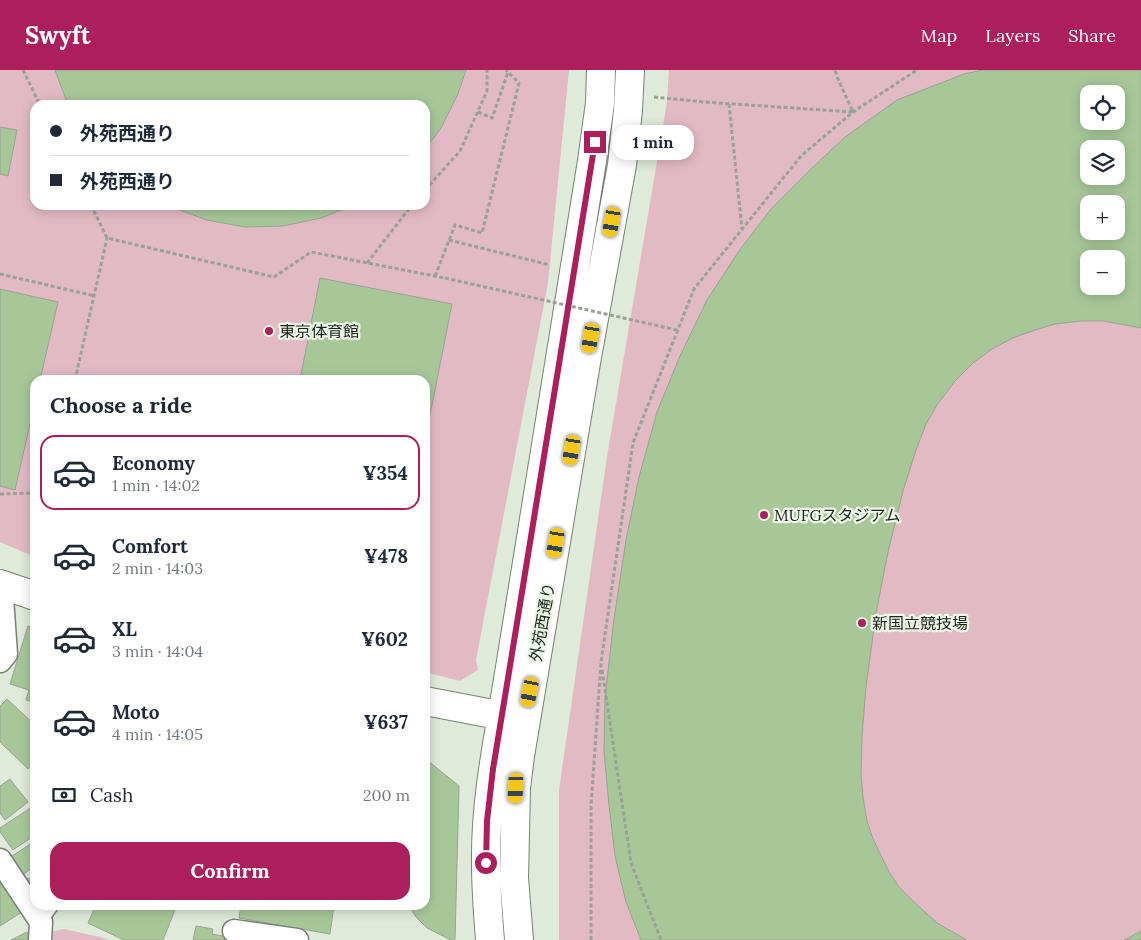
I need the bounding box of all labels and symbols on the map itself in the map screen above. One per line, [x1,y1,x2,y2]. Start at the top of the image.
callout: 1 min [612,124,695,160]
route end [584,131,606,153]
car [602,206,621,238]
place label: 東京体育館 [279,321,359,341]
car [581,322,600,354]
marker: 東京体育館 [263,325,275,337]
car [562,434,581,466]
place label: MUFGスタジアム [774,505,900,525]
marker: MUFGスタジアム [758,509,770,521]
car [546,527,565,559]
street label: 外苑西通り [525,581,559,663]
place label: 新国立競技場 [872,613,968,633]
marker: 新国立競技場 [856,617,868,629]
car [519,676,540,708]
car [507,773,524,803]
route start [475,852,497,874]

